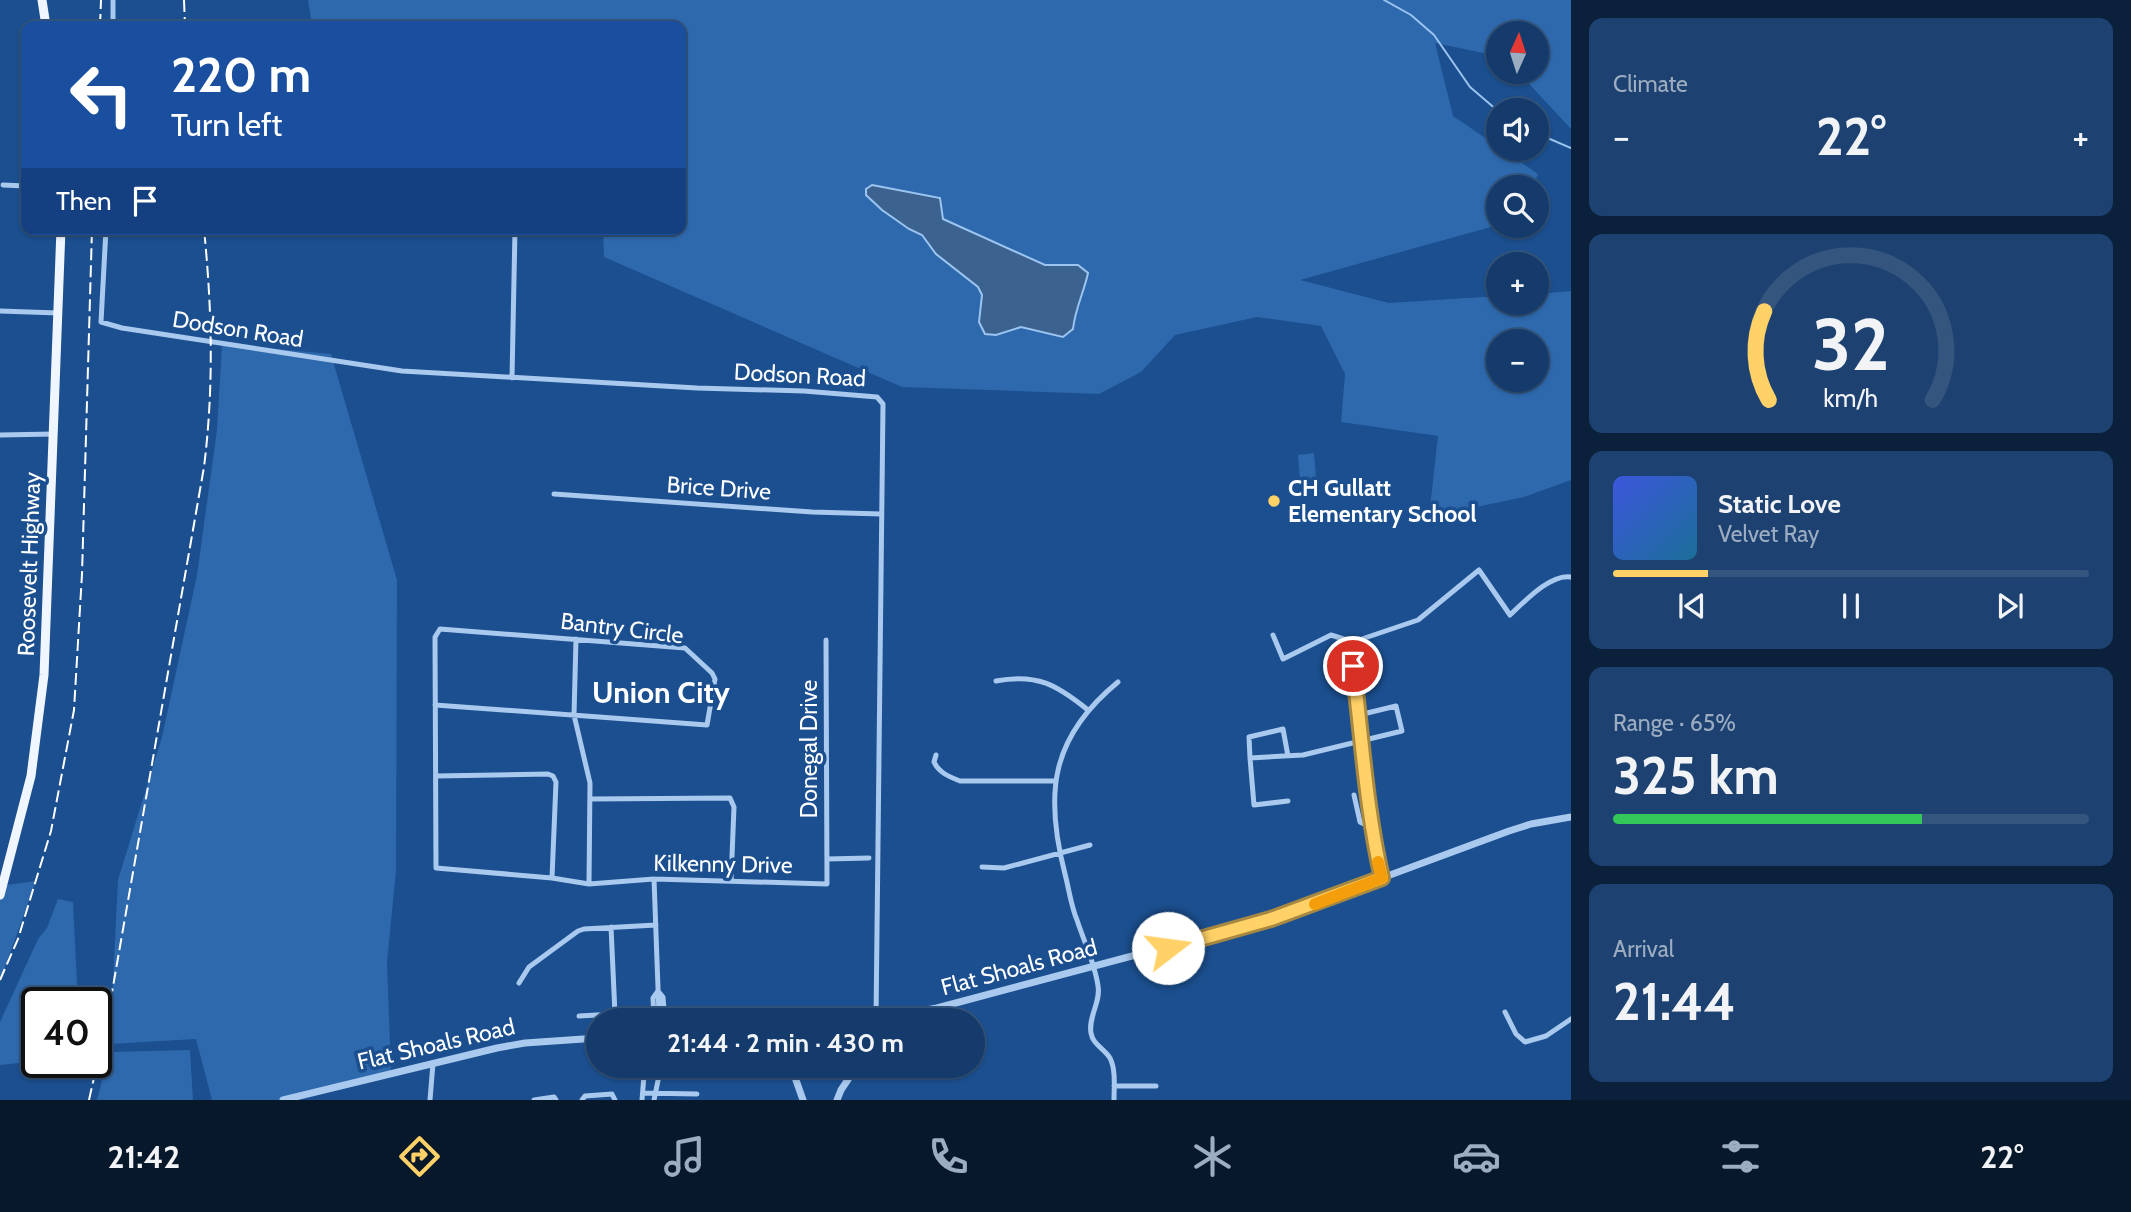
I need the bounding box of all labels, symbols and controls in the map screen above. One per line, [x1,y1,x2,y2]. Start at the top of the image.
north arrow [1486,21,1549,84]
map controls [1486,21,1549,392]
text: 220 m [171,45,311,104]
icon: left [56,49,147,140]
text: Climate [1613,70,1688,98]
button: sound [1486,98,1549,161]
text: Turn left [171,105,282,144]
text: 22° [1816,105,1886,168]
text: − [1613,113,1630,160]
text: + [2072,113,2089,160]
button: search [1486,175,1549,238]
icon: arrive [126,182,164,220]
text: Then [56,185,112,217]
button: + [1486,252,1549,315]
text: 32 [1812,300,1890,388]
street label: Dodson Road [171,305,305,353]
button: − [1486,329,1549,392]
street label: Dodson Road [733,358,867,392]
text: km/h [1824,382,1878,412]
street label: Brice Drive [666,470,772,506]
street label: Roosevelt Highway [12,471,46,657]
place label: CH Gullatt Elementary School [1288,474,1476,528]
text: Static Love [1718,488,1841,520]
marker: CH Gullatt Elementary School [1266,493,1282,509]
text: Velvet Ray [1718,520,1819,548]
icon: previous [1673,587,1711,625]
icon: pause [1832,587,1870,625]
icon: next [1991,587,2029,625]
street label: Bantry Circle [559,607,685,649]
pin [1323,636,1383,696]
icon: arrive [1334,647,1372,685]
district label: Union City [592,674,731,711]
street label: Donegal Drive [795,680,823,818]
text: Range · 65% [1613,709,1736,737]
text: 325 km [1613,744,1779,807]
street label: Kilkenny Drive [653,849,793,879]
position arrow [1131,911,1205,985]
street label: Flat Shoals Road [938,933,1100,1001]
text: Arrival [1613,935,1674,963]
text: 21:44 [1613,970,1736,1033]
speed limit sign: 40 [21,987,112,1078]
street label: Flat Shoals Road [355,1012,517,1076]
text: 21:44 · 2 min · 430 m [667,1027,904,1059]
icon: directions [395,1132,444,1181]
icon: music [660,1132,709,1181]
icon: phone [924,1132,973,1181]
icon: climate [1188,1132,1237,1181]
icon: car [1452,1132,1501,1181]
icon: filters [1716,1132,1765,1181]
text: 21:42 [108,1137,180,1176]
text: 22° [1980,1137,2023,1176]

